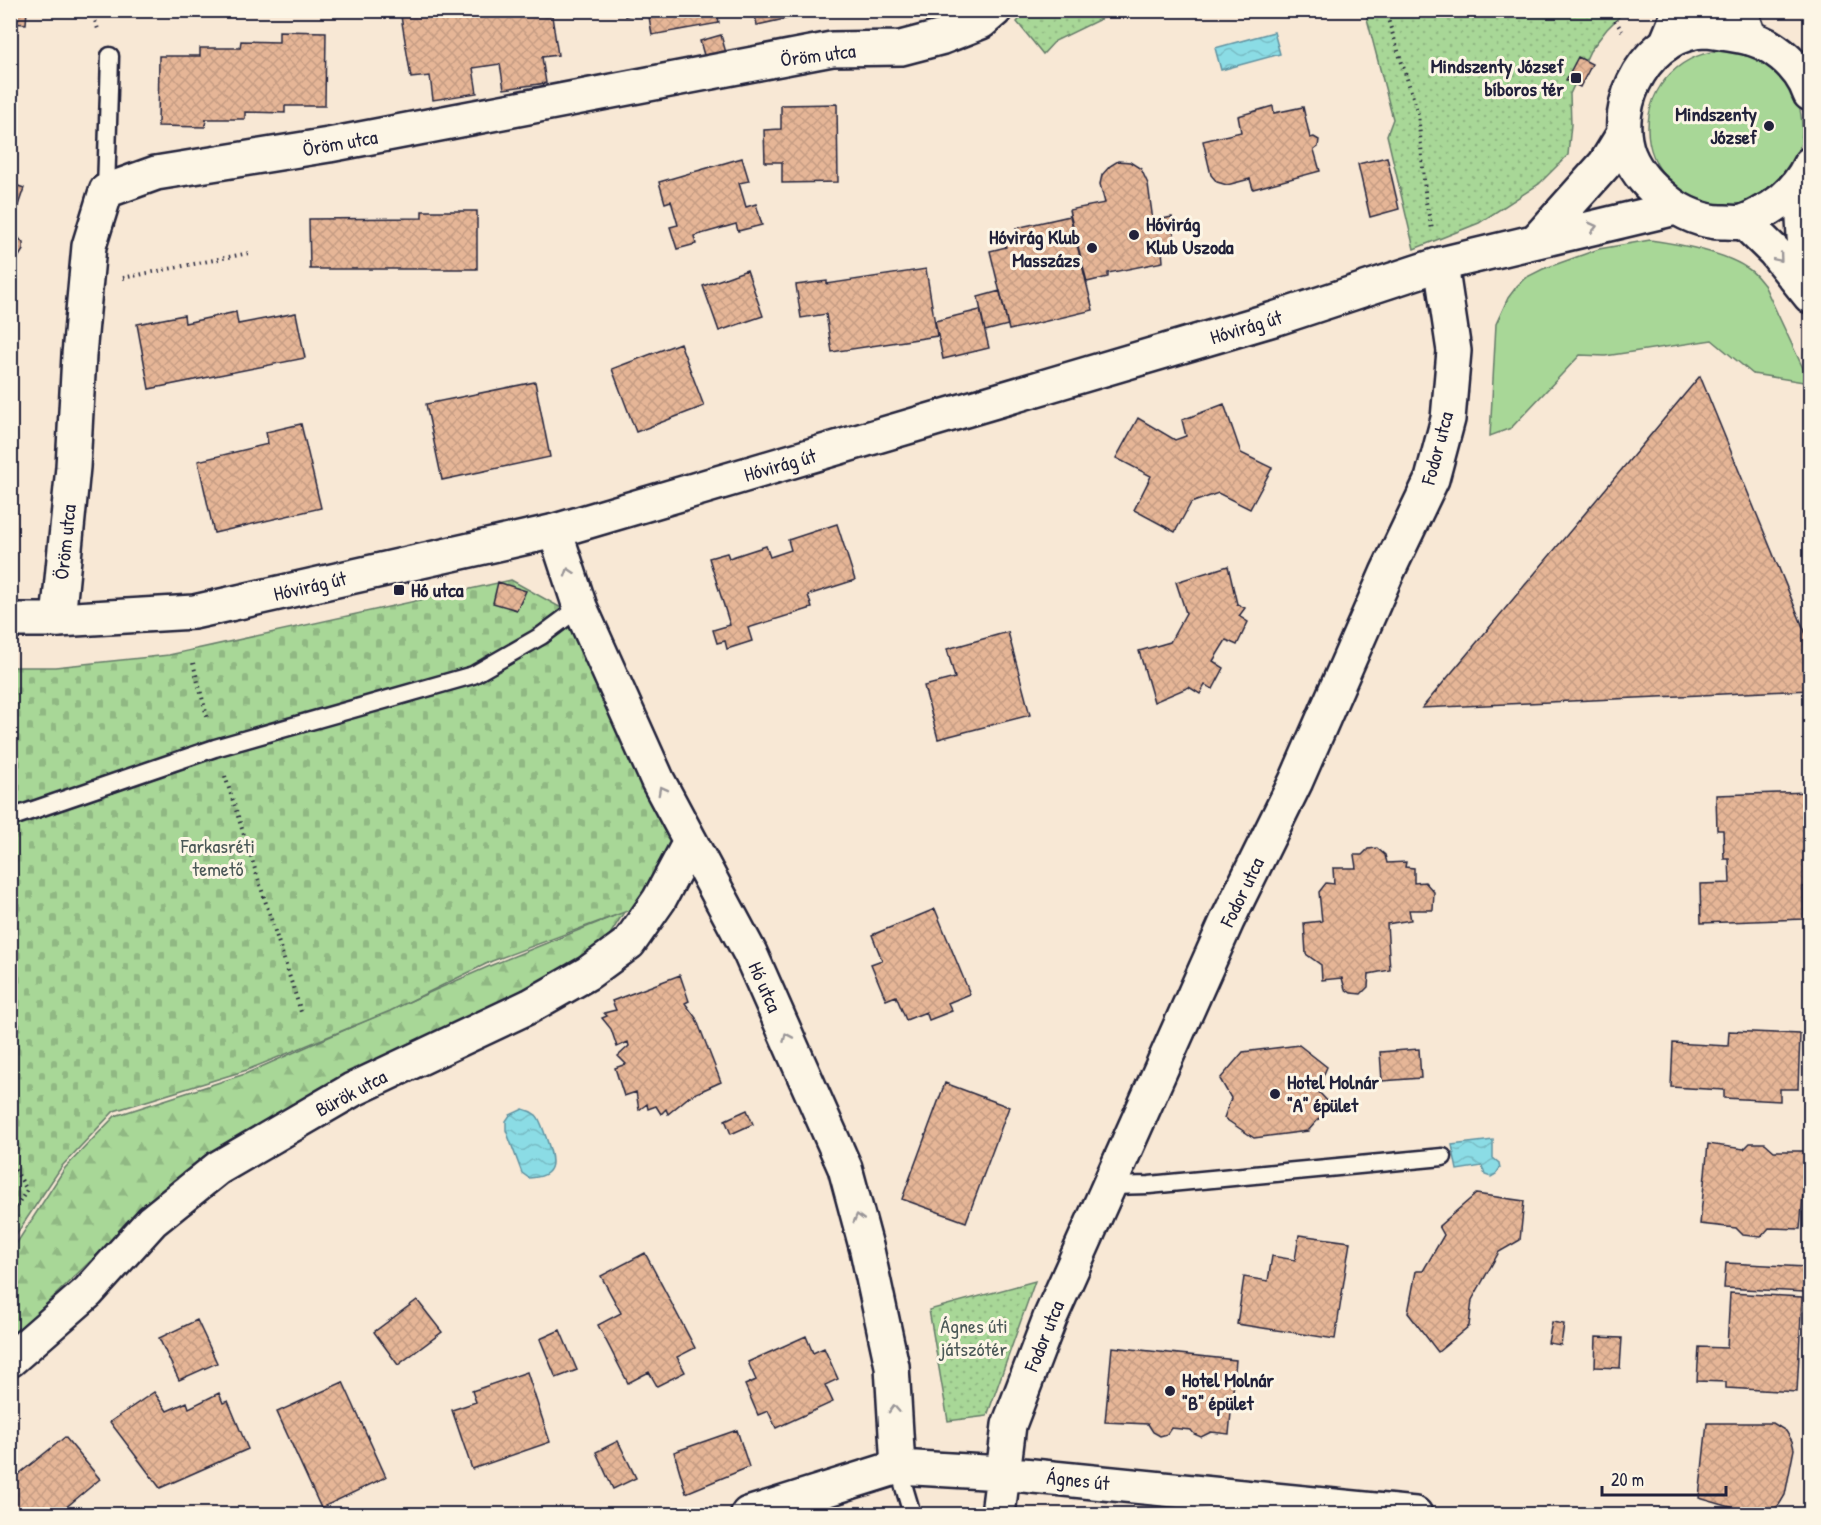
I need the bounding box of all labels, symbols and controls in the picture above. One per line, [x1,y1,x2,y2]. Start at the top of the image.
street label: Öröm utca [779,36,857,73]
place label: Mindszenty József bíboros tér [1431,52,1565,102]
marker: Mindszenty József bíboros tér [1569,71,1583,85]
place label: Mindszenty József [1675,100,1758,150]
marker: Mindszenty József [1762,119,1776,133]
street label: Öröm utca [300,123,380,162]
place label: Hóvirág Klub Uszoda [1146,210,1234,260]
one-way arrow [1588,222,1598,235]
place label: Hóvirág Klub Masszázs [989,223,1080,273]
marker: Hóvirág Klub Uszoda [1127,228,1141,242]
marker: Hóvirág Klub Masszázs [1085,241,1099,255]
one-way arrow [1771,251,1782,262]
street label: Hóvirág út [1207,302,1286,350]
street label: Fodor utca [1414,408,1459,488]
street label: Hóvirág út [741,441,820,488]
street label: Öröm utca [47,503,82,581]
street label: Hóvirág út [271,564,350,607]
one-way arrow [564,567,577,578]
place label: Hó utca [411,576,464,603]
marker: Hó utca [392,583,406,597]
one-way arrow [658,786,669,796]
park label: Farkasréti temető [180,832,255,882]
street label: Fodor utca [1213,852,1270,932]
street label: Hó utca [742,957,789,1016]
one-way arrow [782,1032,794,1043]
street label: Bürök utca [310,1062,391,1123]
place label: Hotel Molnár "A" épület [1287,1068,1379,1119]
marker: Hotel Molnár "A" épület [1268,1087,1282,1101]
one-way arrow [853,1213,866,1223]
street label: Fodor utca [1017,1296,1070,1376]
park label: Ágnes úti játszótér [938,1312,1008,1362]
place label: Hotel Molnár "B" épület [1182,1366,1274,1417]
marker: Hotel Molnár "B" épület [1163,1384,1177,1398]
one-way arrow [888,1404,901,1413]
scale bar [1602,1459,1726,1497]
street label: Ágnes út [1045,1463,1112,1496]
text: 20 m [1611,1467,1644,1492]

